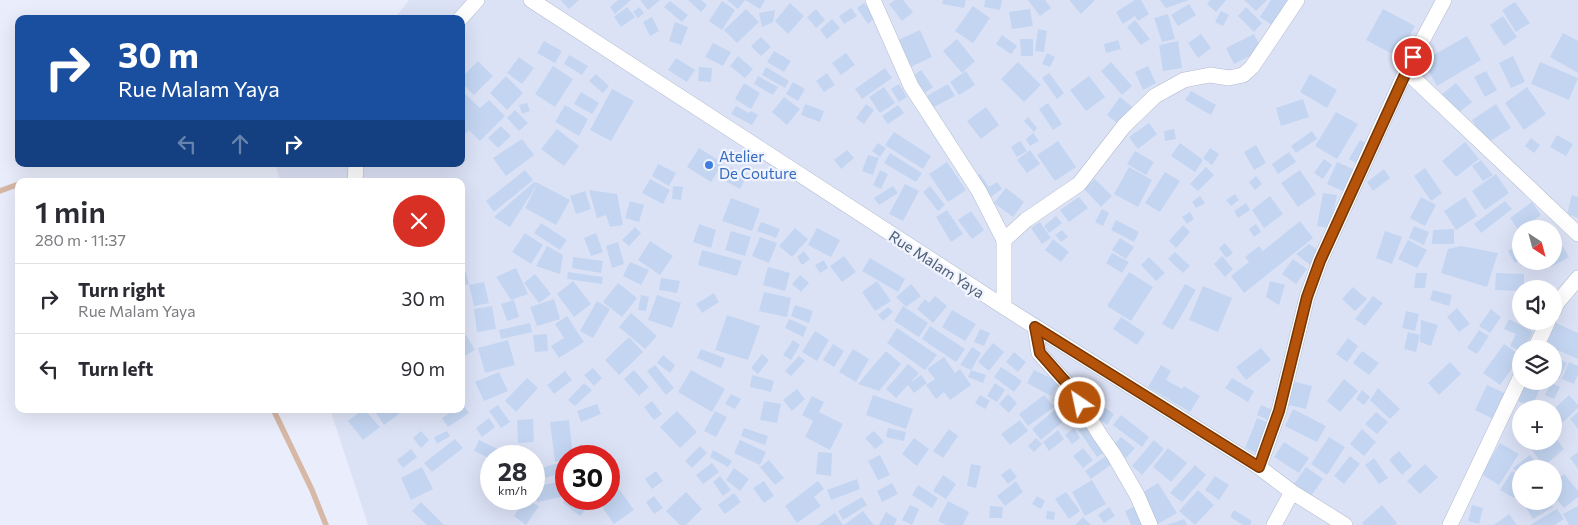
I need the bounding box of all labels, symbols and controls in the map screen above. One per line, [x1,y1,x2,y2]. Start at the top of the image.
text: 30 m [118,32,199,75]
icon: right [35,35,100,100]
pin [1392,36,1434,78]
icon: arrive [1399,43,1427,71]
text: Rue Malam Yaya [118,75,280,102]
icon: left [173,130,201,158]
icon: ahead [226,130,254,158]
icon: right [279,130,307,158]
place label: Atelier De Couture [719,147,797,182]
marker: Atelier De Couture [703,159,715,171]
text: 1 min [35,192,106,229]
button: close [393,195,445,247]
north arrow [1512,220,1562,270]
map controls [1512,220,1562,510]
street label: Rue Malam Yaya [886,226,988,302]
text: 280 m · 11:37 [35,230,126,249]
text: Turn right [78,278,165,301]
button: sound [1512,280,1562,330]
icon: right [35,285,63,313]
text: 30 m [402,287,445,310]
text: Rue Malam Yaya [78,301,196,320]
button: layers [1512,340,1562,390]
icon: left [35,355,63,383]
text: Turn left [78,357,153,380]
text: 90 m [401,357,445,380]
position arrow [1053,376,1105,428]
button: + [1512,400,1562,450]
speed limit sign: 30 [555,445,620,510]
text: 28 [498,456,527,486]
button: − [1512,460,1562,510]
text: km/h [498,483,527,497]

